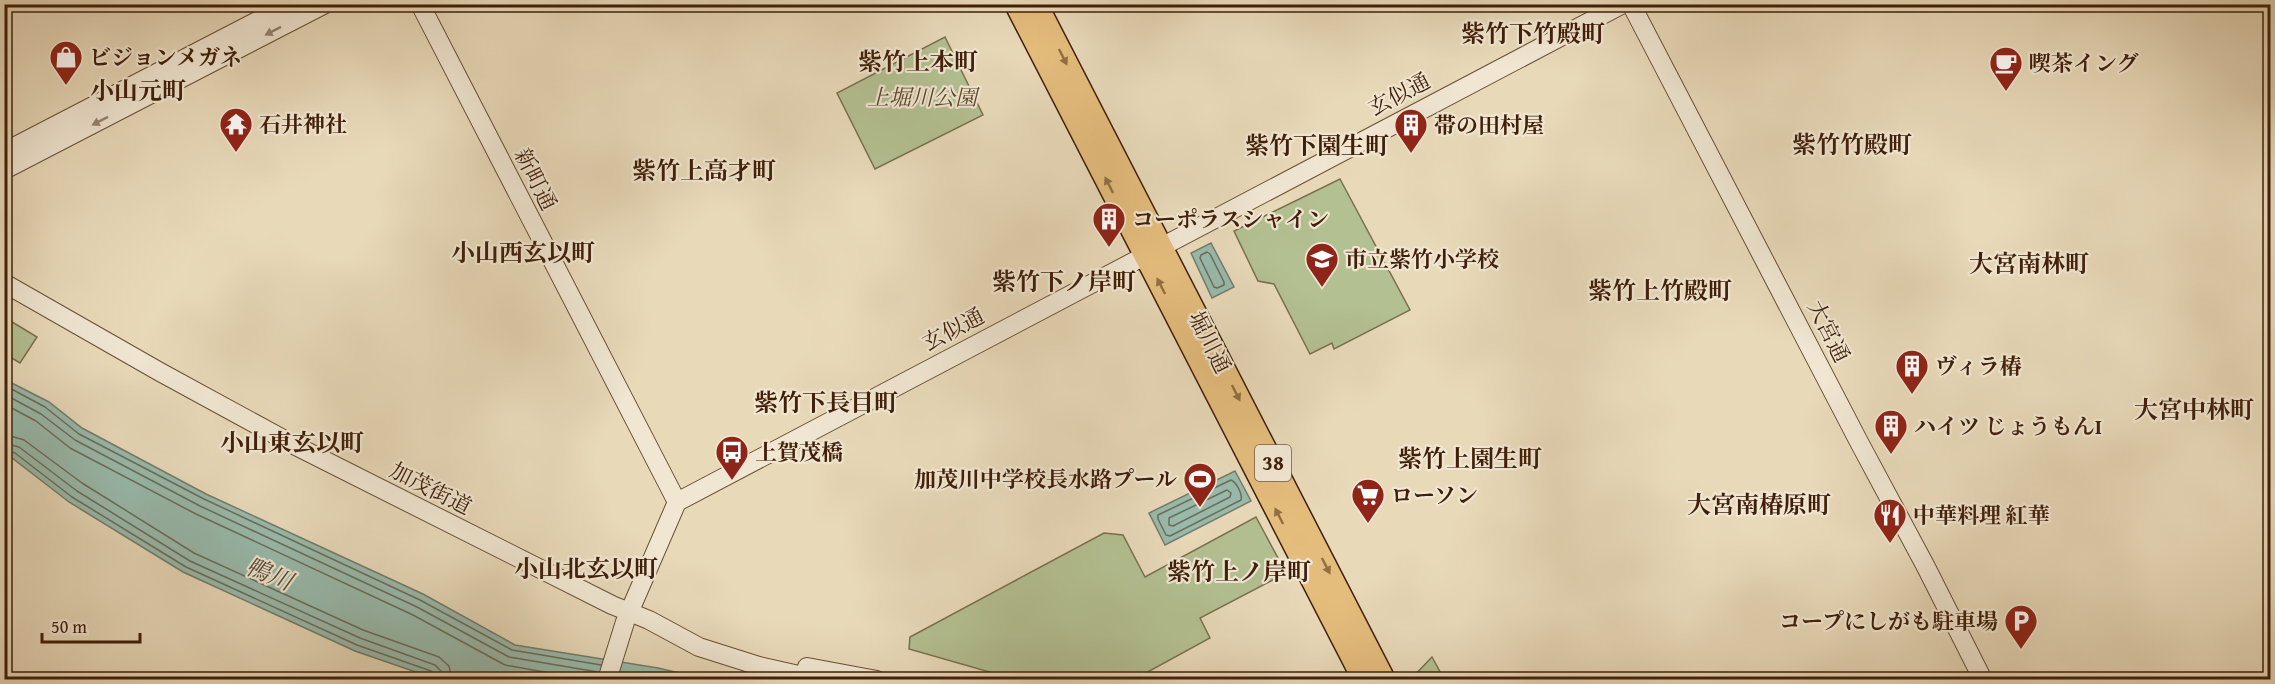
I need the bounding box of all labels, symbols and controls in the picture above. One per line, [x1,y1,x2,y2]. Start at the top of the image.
district label: 紫竹下竹殿町 [1461,16,1605,51]
one-way arrow [264,26,282,36]
shop icon: ビジョンメガネ [48,39,84,86]
place label: ビジョンメガネ [89,41,242,73]
district label: 紫竹上本町 [858,44,978,79]
cafe icon: 喫茶イング [1988,45,2024,92]
place label: 喫茶イング [2029,47,2139,79]
one-way arrow [1058,48,1068,65]
street label: 玄似通 [1362,64,1436,124]
district label: 小山元町 [90,73,186,108]
park label: 上堀川公園 [867,81,980,113]
temple icon: 石井神社 [218,106,254,153]
building icon: 帯の田村屋 [1393,107,1429,154]
place label: 石井神社 [259,108,347,140]
place label: 帯の田村屋 [1434,109,1544,141]
one-way arrow [91,116,108,125]
district label: 紫竹竹殿町 [1792,127,1912,162]
district label: 紫竹下園生町 [1245,128,1389,163]
street label: 新町通 [507,142,565,216]
district label: 紫竹上高才町 [632,153,776,188]
one-way arrow [1104,176,1114,193]
building icon: コーポラスシャイン [1091,201,1127,248]
place label: コーポラスシャイン [1132,203,1329,235]
district label: 小山西玄以町 [451,235,595,270]
school or university icon: 市立紫竹小学校 [1304,241,1340,288]
place label: 市立紫竹小学校 [1345,243,1499,275]
district label: 大宮南林町 [1969,246,2089,281]
district label: 紫竹下ノ岸町 [992,264,1136,299]
district label: 紫竹上竹殿町 [1588,273,1732,308]
one-way arrow [1156,277,1166,294]
street label: 大宮通 [1800,294,1858,368]
street label: 玄似通 [916,299,990,359]
street label: 堀川通 [1181,305,1239,379]
building icon: ヴィラ椿 [1894,348,1930,395]
place label: ヴィラ椿 [1935,350,2022,382]
one-way arrow [1231,384,1241,401]
district label: 紫竹下長目町 [754,385,898,420]
district label: 大宮中林町 [2134,392,2254,427]
building icon: ハイツ じょうもんⅠ [1873,408,1909,455]
place label: ハイツ じょうもんⅠ [1914,410,2102,442]
district label: 小山東玄以町 [220,425,364,460]
bus stop icon: 上賀茂橋 [714,434,750,481]
place label: 上賀茂橋 [755,436,843,468]
district label: 紫竹上園生町 [1398,441,1542,476]
road number: 38 [1255,445,1291,481]
street label: 加茂街道 [385,454,477,522]
sports icon: 加茂川中学校長水路プール [1182,461,1218,508]
place label: 加茂川中学校長水路プール [914,463,1177,495]
supermarket icon: ローソン [1350,477,1386,524]
place label: ローソン [1391,479,1478,511]
district label: 大宮南椿原町 [1687,487,1831,522]
restaurant icon: 中華料理 紅華 [1872,497,1908,544]
place label: 中華料理 紅華 [1913,499,2050,531]
one-way arrow [1274,507,1284,524]
water label: 鴨川 [240,548,301,600]
district label: 小山北玄以町 [514,551,658,586]
district label: 紫竹上ノ岸町 [1167,554,1311,589]
one-way arrow [1320,557,1330,575]
parking icon: コープにしがも駐車場 [2003,603,2039,650]
place label: コープにしがも駐車場 [1779,605,1998,637]
scale bar [42,606,140,644]
text: 50 m [51,613,87,640]

